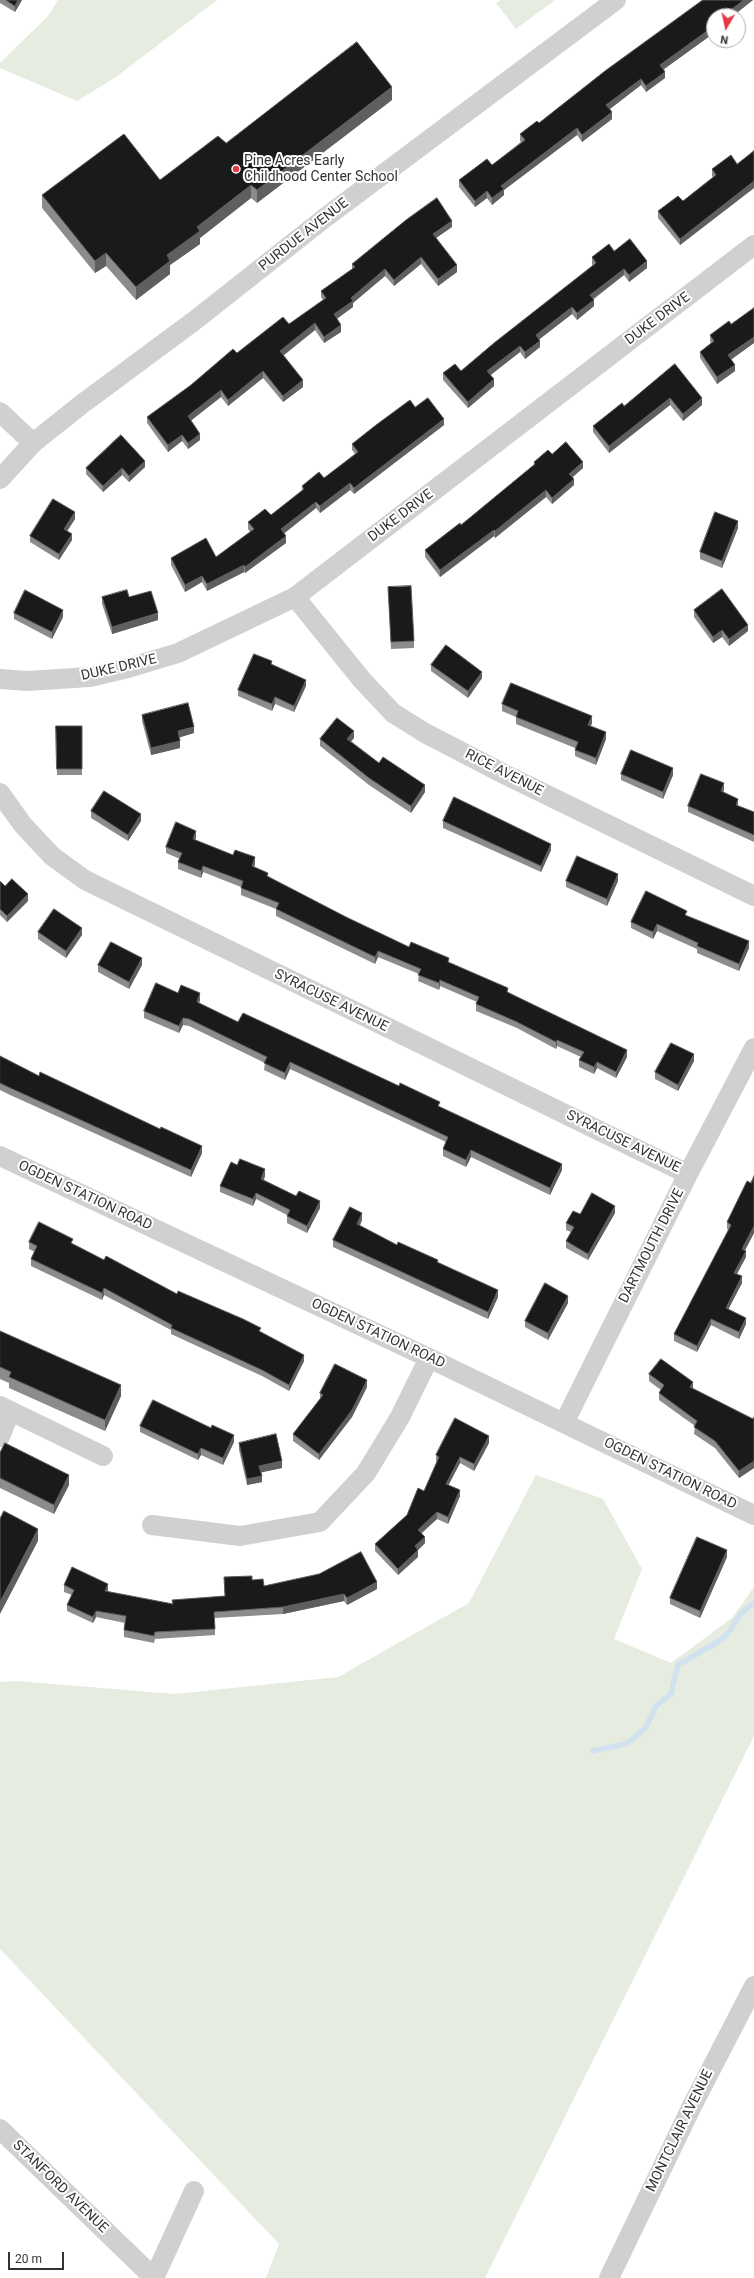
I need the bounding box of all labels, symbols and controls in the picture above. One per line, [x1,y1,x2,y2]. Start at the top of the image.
north arrow [706,8,746,48]
text: N [719,32,729,46]
place label: Pine Acres Early Childhood Center School [244,153,398,186]
marker: Pine Acres Early Childhood Center School [231,164,241,174]
street label: PURDUE AVENUE [256,195,352,275]
street label: DUKE DRIVE [622,289,694,349]
street label: DUKE DRIVE [365,486,437,546]
street label: DUKE DRIVE [80,651,158,685]
street label: RICE AVENUE [462,746,546,800]
street label: SYRACUSE AVENUE [271,966,391,1036]
street label: SYRACUSE AVENUE [563,1107,683,1177]
street label: OGDEN STATION ROAD [15,1158,155,1234]
street label: DARTMOUTH DRIVE [616,1186,688,1306]
street label: OGDEN STATION ROAD [308,1296,448,1372]
street label: OGDEN STATION ROAD [601,1434,739,1514]
street label: MONTCLAIR AVENUE [643,2067,717,2195]
street label: STANFORD AVENUE [9,2137,111,2237]
scale bar [10,2244,66,2270]
text: 20 m [15,2252,42,2266]

